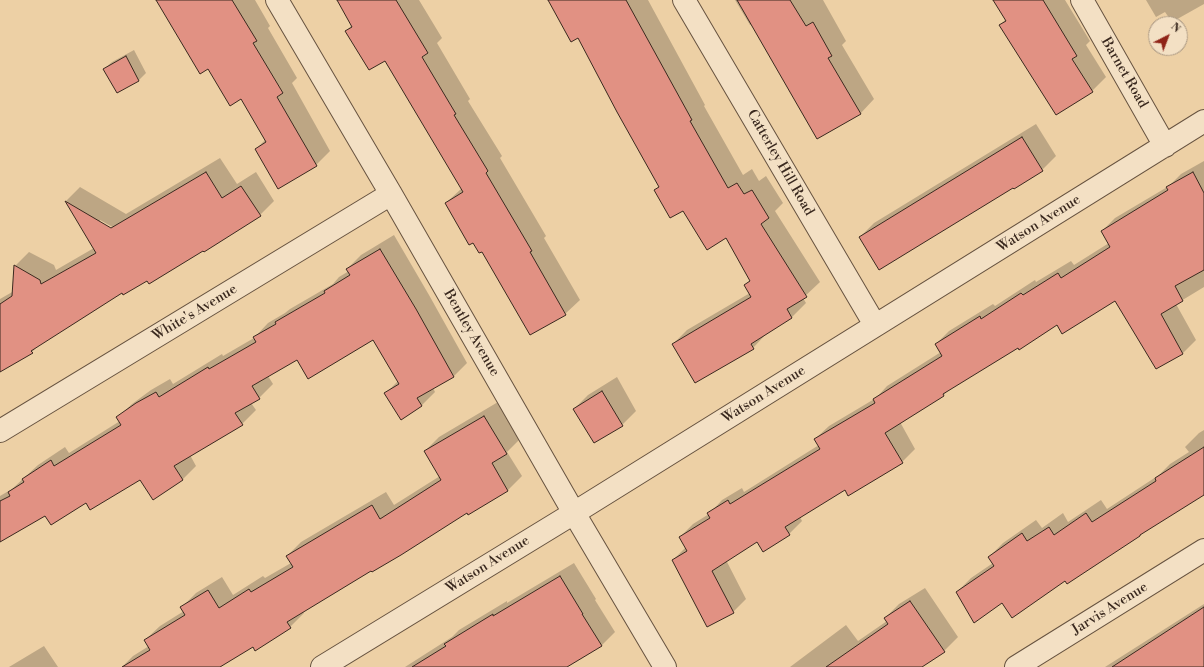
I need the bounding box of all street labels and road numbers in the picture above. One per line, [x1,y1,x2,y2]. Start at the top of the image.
street label: Barnet Road [1097,35,1151,111]
street label: Catterley Hill Road [743,107,817,219]
street label: Watson Avenue [994,192,1084,256]
street label: White's Avenue [150,281,240,345]
street label: Bentley Avenue [439,287,503,379]
street label: Watson Avenue [719,363,809,427]
street label: Watson Avenue [443,533,533,597]
street label: Jarvis Avenue [1069,579,1151,639]

